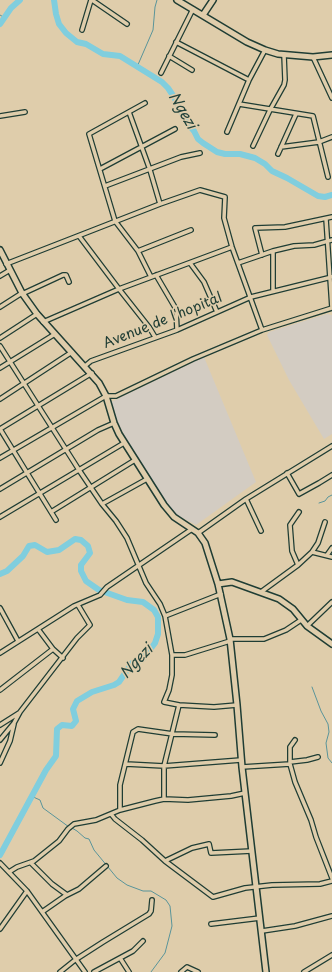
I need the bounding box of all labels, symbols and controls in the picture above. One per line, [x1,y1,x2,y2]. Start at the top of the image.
water label: Ngezi [164,89,200,133]
street label: Avenue de l'hopital [101,289,225,353]
water label: Ngezi [117,641,157,683]

